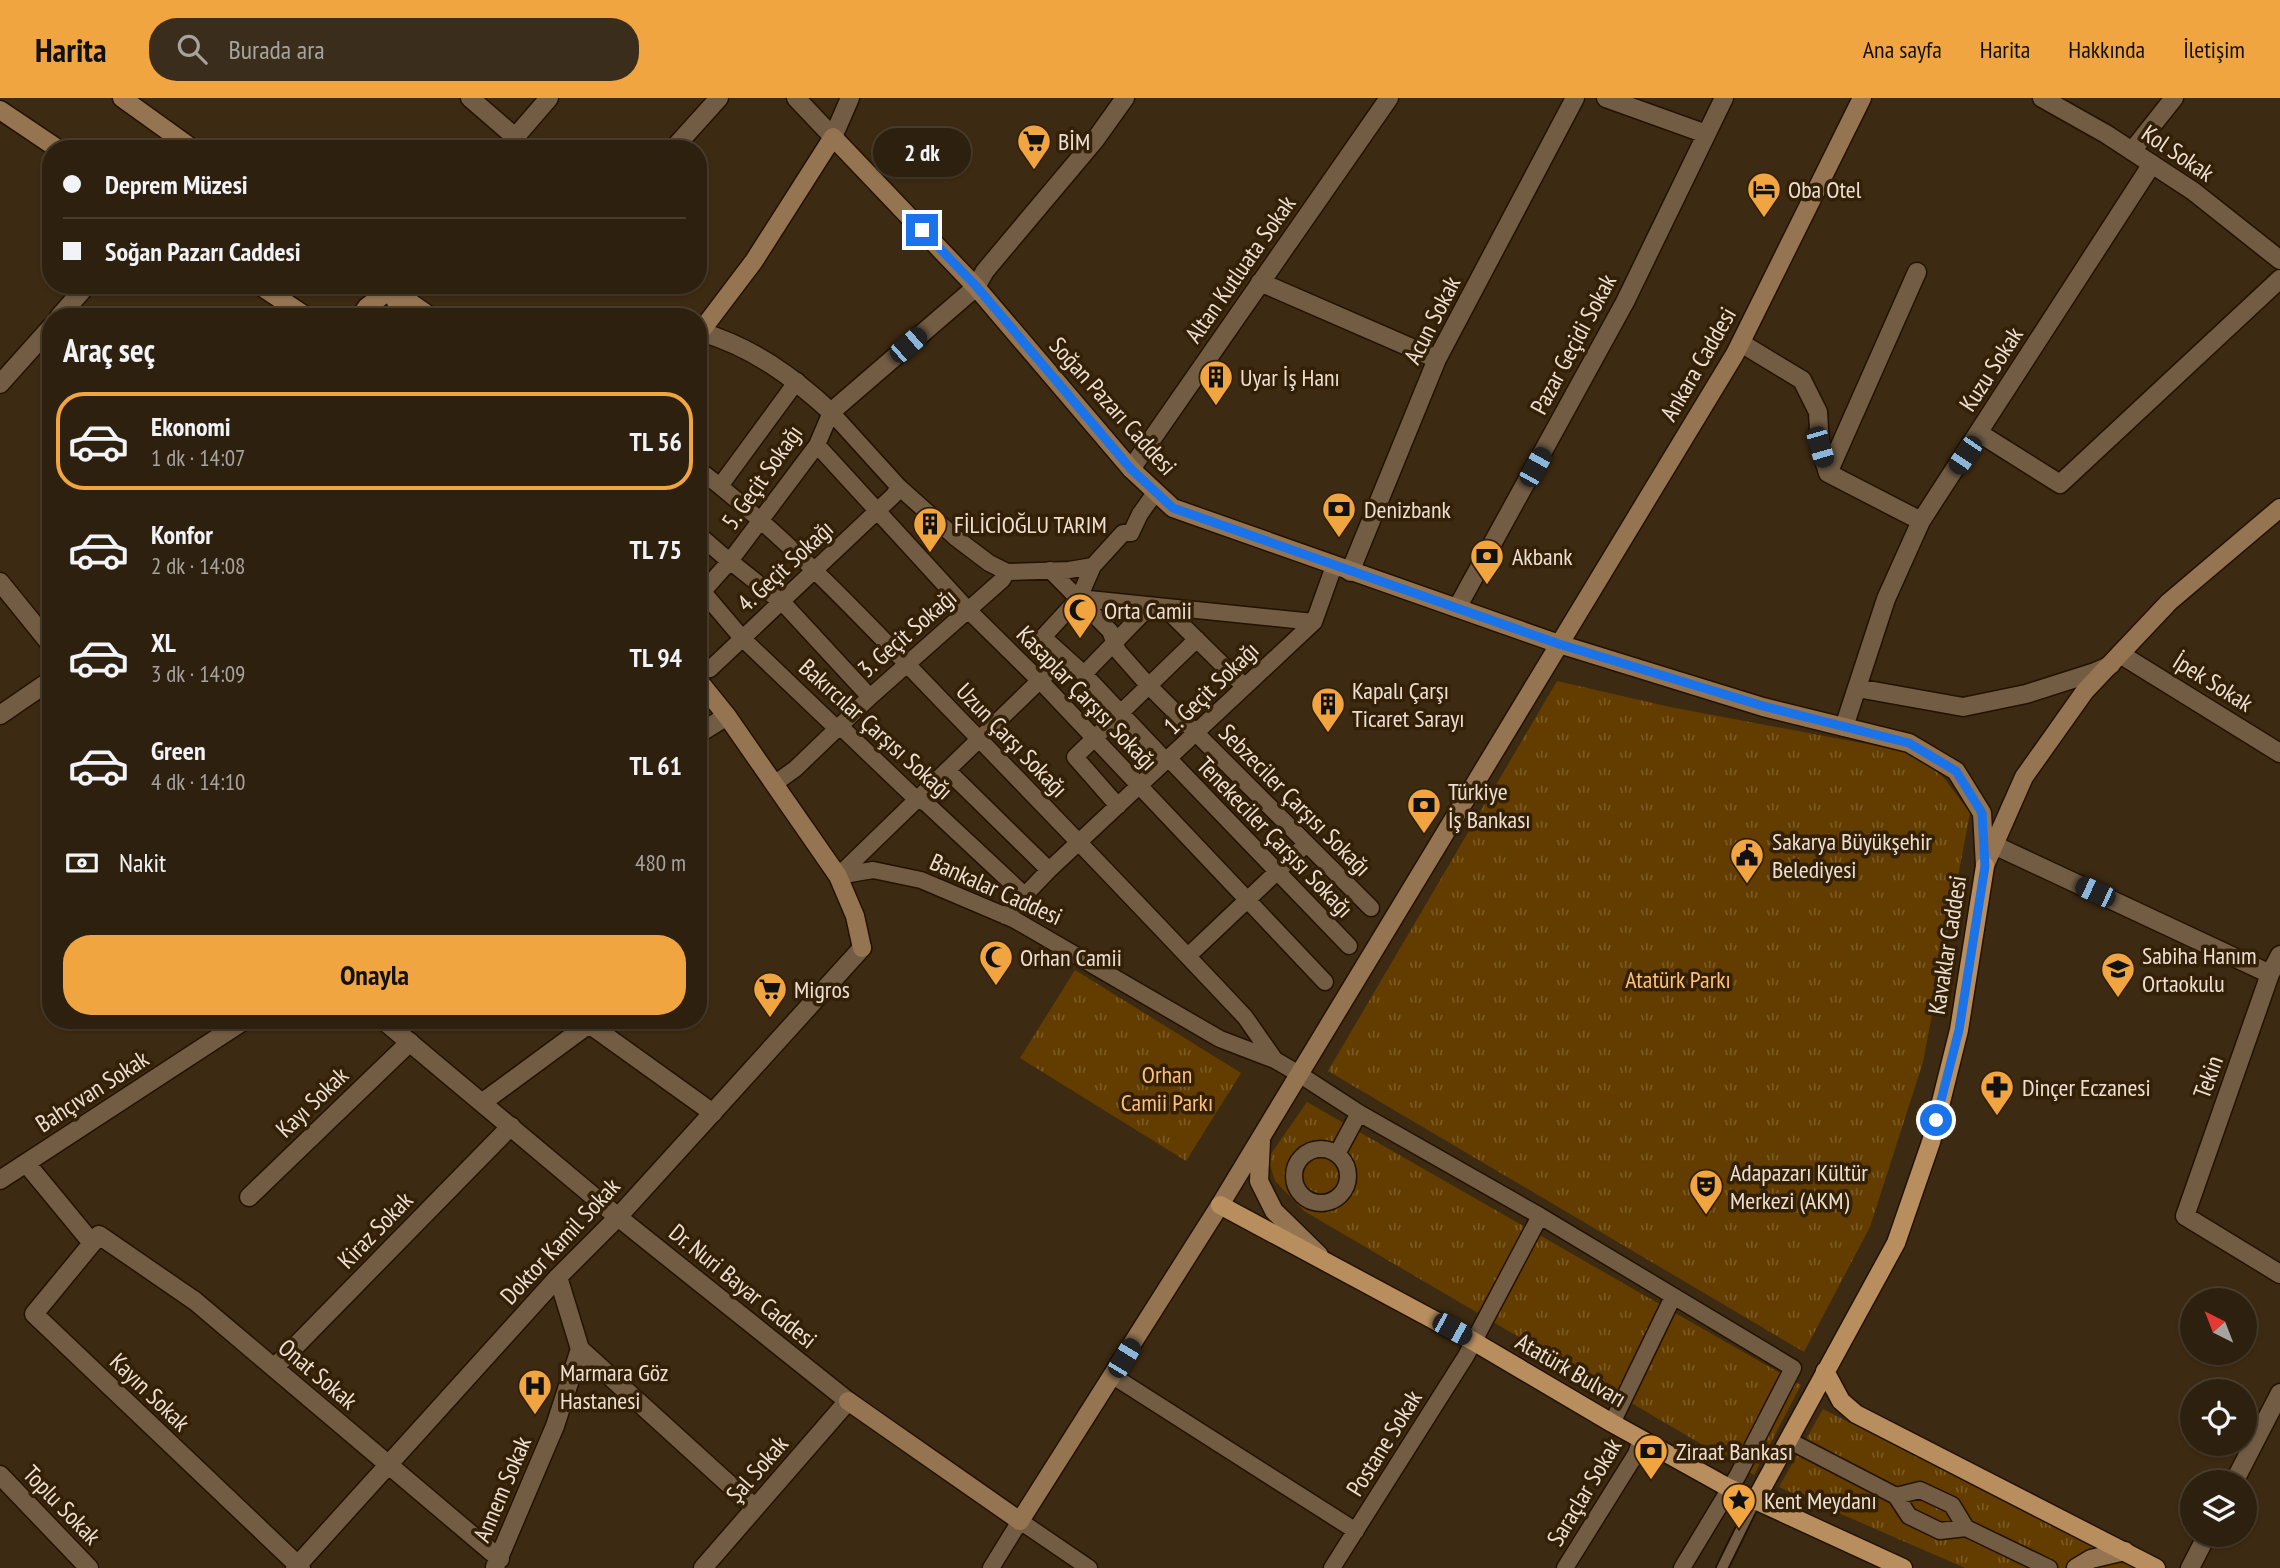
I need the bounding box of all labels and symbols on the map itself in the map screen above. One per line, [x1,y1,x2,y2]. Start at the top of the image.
street label: Kol Sokak [2136,118,2221,189]
supermarket icon: BİM [1015,122,1053,171]
place label: BİM [1058,126,1090,157]
callout: 2 dk [873,129,971,178]
hotel icon: Oba Otel [1745,170,1783,219]
place label: Oba Otel [1788,174,1862,205]
street label: Altan Kutluata Sokak [1178,189,1303,349]
route end [906,214,938,246]
street label: Pazar Geçidi Sokak [1523,268,1623,419]
street label: Acun Sokak [1397,270,1468,369]
street label: Ankara Caddesi [1653,302,1743,426]
street label: Kuzu Sokak [1952,320,2030,417]
car [886,323,931,367]
street label: Soğan Pazarı Caddesi [1043,330,1183,482]
building icon: Uyar İş Hanı [1197,358,1235,407]
place label: Uyar İş Hanı [1240,362,1340,393]
street label: 5. Geçit Sokağı [715,419,809,535]
car [1805,424,1836,470]
car [1945,432,1986,478]
car [1516,444,1555,490]
bank icon: Denizbank [1320,490,1358,539]
place label: Denizbank [1364,494,1451,525]
building icon: FİLİCİOĞLU TARIM [911,505,949,554]
place label: FİLİCİOĞLU TARIM [954,509,1107,540]
street label: 4. Geçit Sokağı [730,514,840,618]
bank icon: Akbank [1468,537,1506,586]
place label: Akbank [1512,541,1573,572]
street label: 3. Geçit Sokağı [851,582,963,684]
mosque icon: Orta Camii [1061,591,1099,640]
place label: Orta Camii [1104,595,1192,626]
street label: Kasaplar Çarşısı Sokağı [1010,619,1164,777]
street label: 1. Geçit Sokağı [1157,635,1265,741]
street label: İpek Sokak [2167,645,2259,719]
street label: Bakırcılar Çarşısı Sokağı [793,652,959,806]
place label: Kapalı Çarşı Ticaret Sarayı [1352,675,1465,734]
street label: Uzun Çarşı Sokağı [950,676,1074,804]
building icon: Kapalı Çarşı Ticaret Sarayı [1309,685,1347,734]
street label: Sebzeciler Çarşısı Sokağı [1212,717,1378,883]
street label: Tenekeciler Çarşısı Sokağı [1190,750,1360,924]
place label: Türkiye İş Bankası [1448,776,1530,835]
bank icon: Türkiye İş Bankası [1405,786,1443,835]
place label: Sakarya Büyükşehir Belediyesi [1772,826,1932,885]
public building icon: Sakarya Büyükşehir Belediyesi [1728,836,1766,885]
street label: Bankalar Caddesi [925,846,1067,932]
street label: Kavaklar Caddesi [1921,873,1973,1017]
car [2072,874,2119,910]
mosque icon: Orhan Camii [977,938,1015,987]
place label: Sabiha Hanım Ortaokulu [2142,940,2257,999]
place label: Orhan Camii [1020,942,1122,973]
school or university icon: Sabiha Hanım Ortaokulu [2099,950,2137,999]
park label: Atatürk Parkı [1625,964,1731,995]
supermarket icon: Migros [751,970,789,1019]
place label: Migros [794,974,850,1005]
street label: Bahçıvan Sokak [30,1043,155,1139]
street label: Tekin [2186,1051,2230,1103]
street label: Kayı Sokak [269,1059,355,1144]
park label: Orhan Camii Parkı [1121,1059,1213,1118]
pharmacy icon: Dinçer Eczanesi [1978,1068,2016,1117]
place label: Dinçer Eczanesi [2022,1072,2151,1103]
route start [1920,1104,1952,1136]
place label: Adapazarı Kültür Merkezi (AKM) [1730,1157,1868,1216]
theatre icon: Adapazarı Kültür Merkezi (AKM) [1687,1167,1725,1216]
street label: Doktor Kamil Sokak [493,1171,627,1311]
street label: Kiraz Sokak [331,1184,420,1275]
street label: Dr. Nuri Bayar Caddesi [663,1217,823,1355]
north arrow [2180,1288,2258,1365]
car [1429,1310,1476,1348]
street label: Atatürk Bulvarı [1510,1326,1632,1414]
street label: Onat Sokak [272,1332,364,1416]
car [1105,1335,1144,1381]
street label: Kayın Sokak [103,1346,197,1438]
place label: Marmara Göz Hastanesi [560,1357,668,1416]
hospital icon: Marmara Göz Hastanesi [516,1367,554,1416]
street label: Postane Sokak [1339,1384,1429,1502]
street label: Şal Sokak [719,1428,795,1509]
street label: Annem Sokak [466,1431,538,1547]
street label: Saraçlar Sokak [1540,1432,1629,1552]
bank icon: Ziraat Bankası [1632,1432,1670,1481]
place label: Ziraat Bankası [1676,1436,1793,1467]
street label: Toplu Sokak [16,1459,108,1552]
place icon: Kent Meydanı [1720,1481,1758,1530]
place label: Kent Meydanı [1764,1485,1877,1516]

